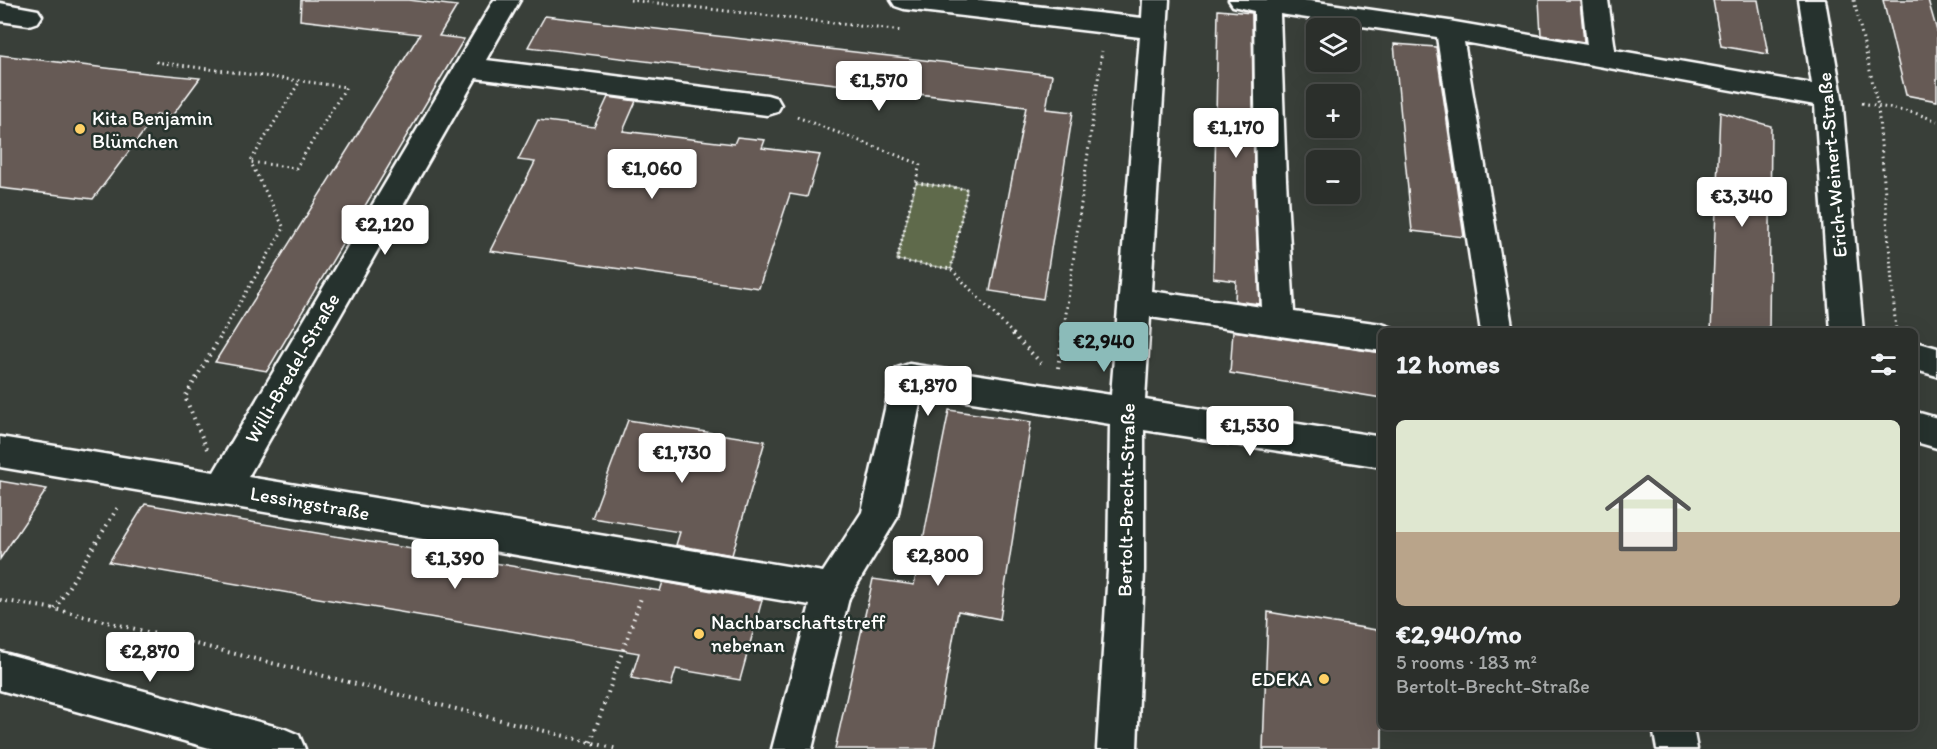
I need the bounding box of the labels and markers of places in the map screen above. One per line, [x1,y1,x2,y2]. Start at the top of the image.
pin: €1,570 [830,61,928,112]
place label: Kita Benjamin Blümchen [92,106,213,153]
pin: €1,170 [1187,108,1285,159]
marker: Kita Benjamin Blümchen [73,122,87,136]
pin: €1,060 [603,149,701,200]
pin: €3,340 [1693,177,1791,228]
pin: €2,120 [336,205,434,256]
pin: €2,940 [1055,322,1153,373]
pin: €1,870 [879,366,977,417]
pin: €1,530 [1201,406,1299,457]
pin: €1,730 [633,433,731,484]
pin: €2,800 [889,536,987,587]
pin: €1,390 [406,539,504,590]
place label: Nachbarschaftstreff nebenan [711,610,886,657]
marker: Nachbarschaftstreff nebenan [692,627,706,641]
pin: €2,870 [101,632,199,683]
place label: EDEKA [1251,667,1312,691]
marker: EDEKA [1317,672,1331,686]

